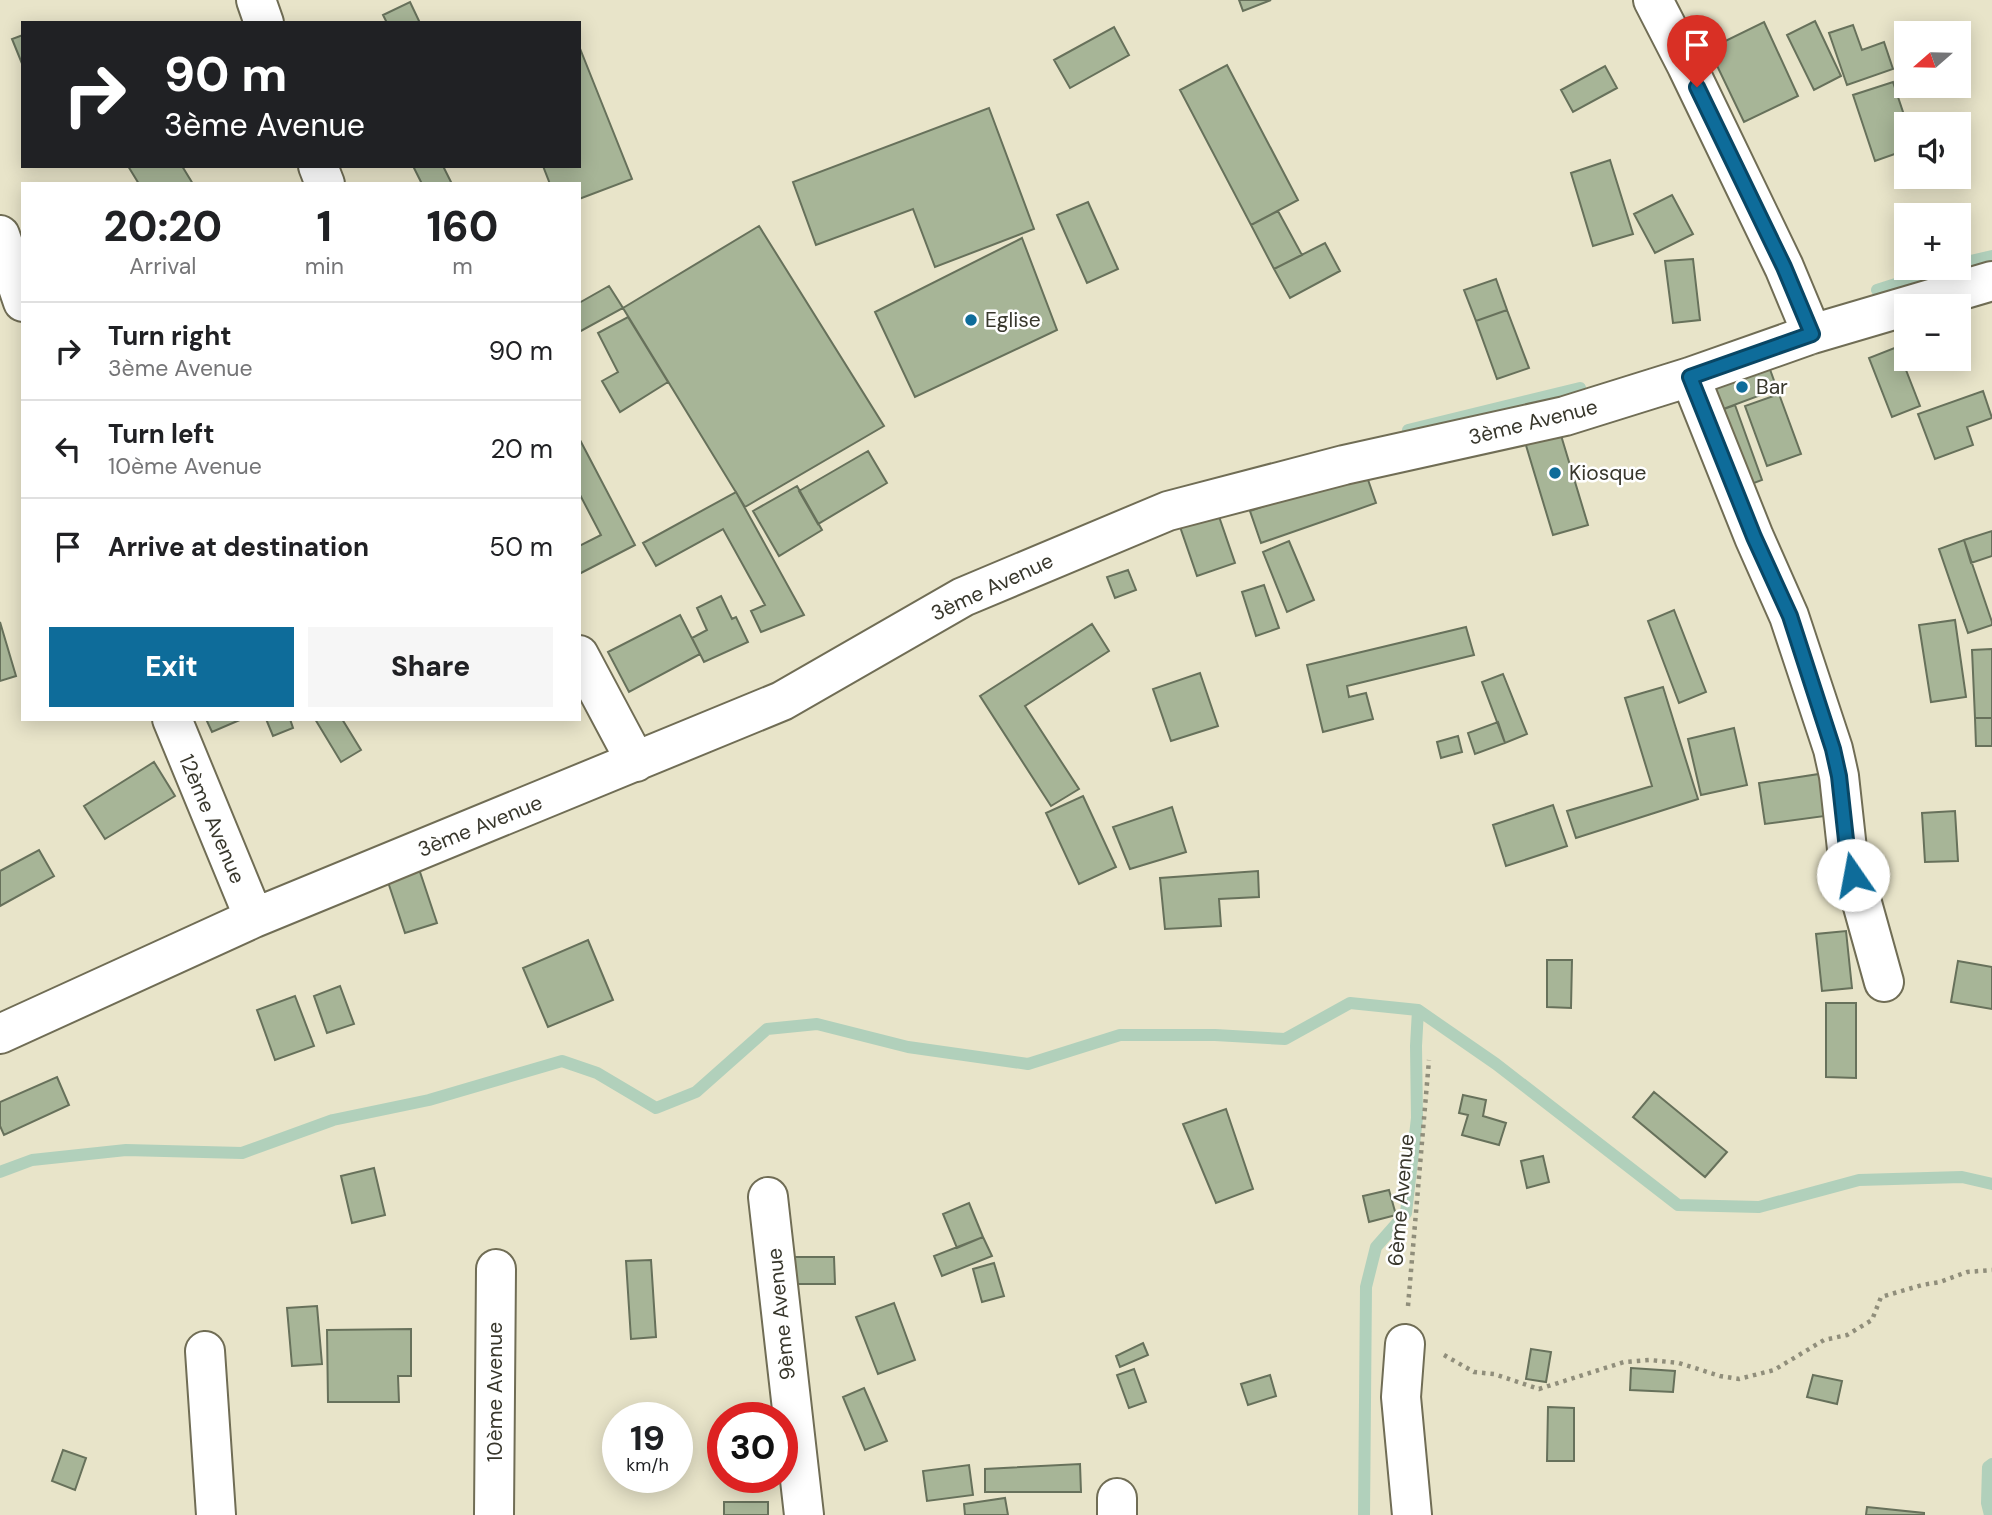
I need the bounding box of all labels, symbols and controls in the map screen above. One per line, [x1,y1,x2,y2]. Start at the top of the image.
pin [1667,15,1727,87]
north arrow [1894,21,1970,98]
map controls [1894,21,1971,371]
icon: arrive [1678,26,1716,64]
text: 90 m [164,42,287,106]
icon: right [49,49,140,140]
text: 3ème Avenue [164,104,365,146]
button: sound [1894,112,1971,189]
text: 20:20 [104,199,222,254]
text: 1 [317,199,332,254]
text: 160 [427,199,498,254]
button: + [1894,203,1971,280]
text: Arrival [129,251,196,281]
text: min [305,251,344,281]
text: m [452,251,473,281]
button: − [1894,294,1971,371]
place label: Eglise [985,306,1041,334]
marker: Eglise [963,312,979,328]
text: Turn right [108,319,232,353]
icon: right [49,332,87,370]
text: 90 m [489,334,553,368]
text: 3ème Avenue [108,353,253,383]
place label: Bar [1756,373,1788,401]
marker: Bar [1734,379,1750,395]
street label: 3ème Avenue [1466,392,1600,452]
text: Turn left [108,417,215,451]
icon: left [49,430,87,468]
text: 20 m [490,432,553,466]
text: 10ème Avenue [108,451,262,481]
place label: Kiosque [1569,459,1646,487]
marker: Kiosque [1547,465,1563,481]
icon: arrive [49,528,87,566]
text: Arrive at destination [108,530,369,564]
text: 50 m [489,530,553,564]
street label: 3ème Avenue [926,546,1058,628]
button: Exit [49,627,294,707]
button: Share [308,627,553,707]
street label: 12ème Avenue [172,750,252,888]
street label: 3ème Avenue [414,788,546,864]
position arrow [1816,838,1890,912]
street label: 6ème Avenue [1381,1133,1421,1267]
street label: 9ème Avenue [760,1246,802,1381]
street label: 10ème Avenue [481,1322,509,1462]
speed limit sign: 30 [707,1402,798,1493]
text: 19 [630,1415,665,1461]
text: km/h [626,1453,669,1477]

